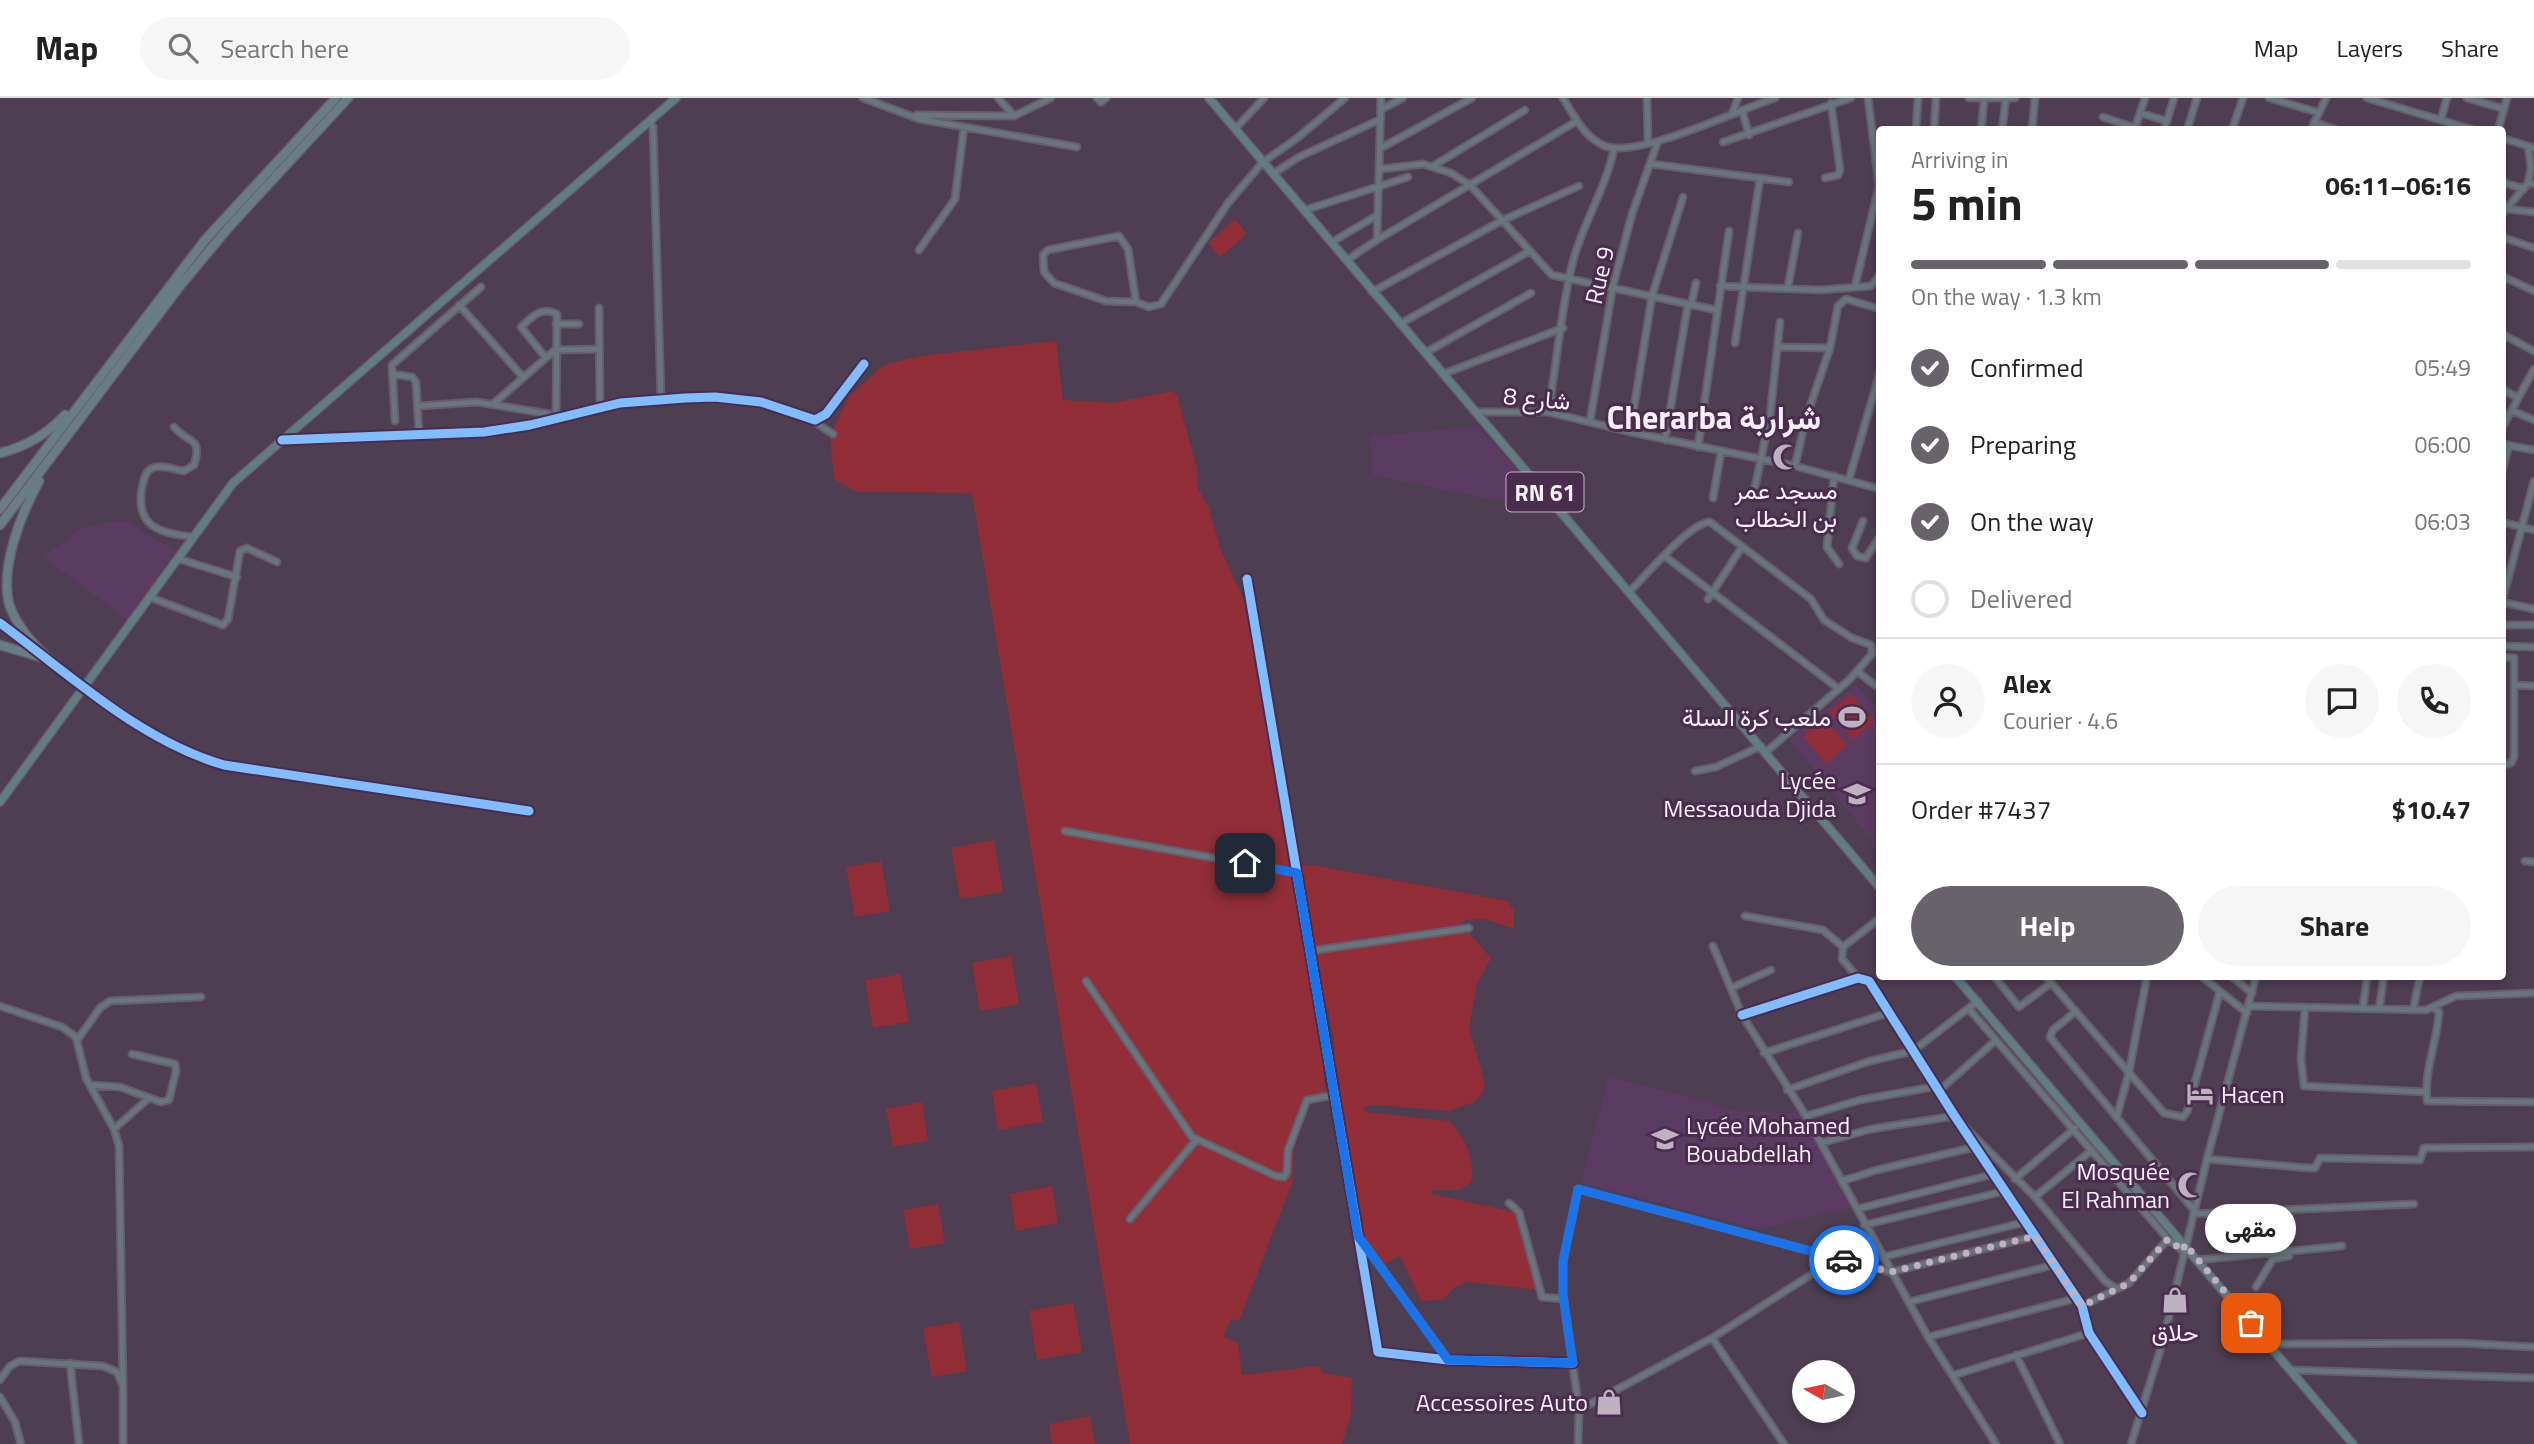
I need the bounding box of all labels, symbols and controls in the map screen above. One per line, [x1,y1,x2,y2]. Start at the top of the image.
search box [140,17,630,80]
text: Map [35,23,98,73]
icon: search [164,29,202,67]
text: Search here [220,29,349,68]
text: Map [2254,30,2299,66]
text: Layers [2337,30,2403,66]
text: Share [2441,30,2499,66]
text: Arriving in [1911,142,2008,177]
text: 06:11–06:16 [2325,166,2471,205]
text: 5 min [1911,168,2023,238]
street label: Rue 9 [1575,243,1623,307]
text: On the way · 1.3 km [1911,279,2102,314]
text: Confirmed [1970,348,2084,387]
icon: check [1911,349,1949,387]
text: 05:49 [2414,350,2471,385]
street label: شارع 8 [1502,377,1572,419]
district label: Cherarba شراربة [1607,393,1821,441]
text: Preparing [1970,425,2076,464]
icon: check [1911,426,1949,464]
text: 06:00 [2414,427,2471,462]
mosque icon: مسجد عمر بن الخطاب [1771,442,1801,472]
road number: RN 61 [1506,472,1584,512]
place label: مسجد عمر بن الخطاب [1733,472,1838,536]
text: On the way [1970,502,2094,541]
icon: check [1911,503,1949,541]
text: 06:03 [2414,504,2471,539]
text: Delivered [1970,579,2073,618]
button: person [1911,664,1985,738]
text: Alex [2003,664,2051,703]
button: chat [2305,664,2379,738]
button: phone [2397,664,2471,738]
place label: ملعب كرة السلة [1682,699,1831,735]
sports icon: ملعب كرة السلة [1837,702,1867,732]
text: Courier · 4.6 [2003,703,2118,738]
place label: Lycée Messaouda Djida [1663,762,1836,826]
school or university icon: Lycée Messaouda Djida [1842,779,1872,809]
text: Order #7437 [1911,790,2051,829]
text: $10.47 [2392,790,2471,829]
pin [1215,833,1275,893]
icon: home [1226,844,1264,882]
button: Help [1911,886,2184,966]
button: Share [2198,886,2471,966]
place label: Hacen [2221,1076,2285,1112]
hotel icon: Hacen [2185,1079,2215,1109]
place label: Lycée Mohamed Bouabdellah [1686,1107,1850,1171]
school or university icon: Lycée Mohamed Bouabdellah [1650,1124,1680,1154]
place label: Mosquée El Rahman [2061,1153,2170,1217]
mosque icon: Mosquée El Rahman [2176,1170,2206,1200]
callout: مقهى [2206,1204,2296,1253]
text: مقهى [2225,1211,2276,1246]
courier [1809,1225,1879,1295]
icon: car [1825,1241,1863,1279]
shop icon: حلاق [2160,1285,2190,1315]
pin [2221,1293,2281,1353]
icon: bag [2232,1304,2270,1342]
place label: حلاق [2151,1314,2199,1350]
north arrow [1792,1360,1855,1423]
map controls [1792,1360,1855,1423]
place label: Accessoires Auto [1416,1384,1588,1420]
shop icon: Accessoires Auto [1594,1387,1624,1417]

